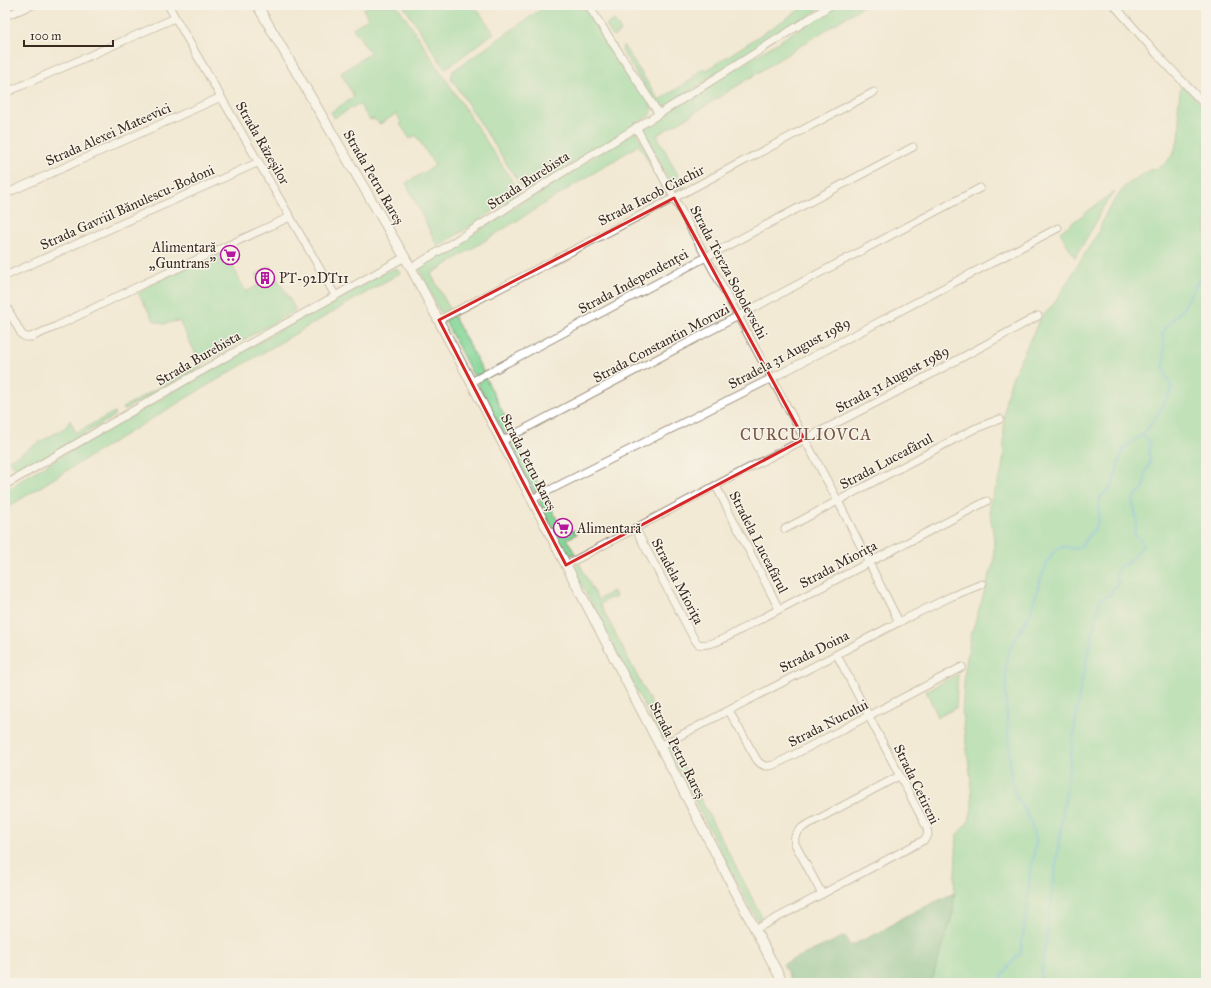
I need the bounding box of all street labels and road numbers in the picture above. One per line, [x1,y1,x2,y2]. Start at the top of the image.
street label: Strada Alexei Mateevici [43,99,173,170]
street label: Strada Răzeşilor [232,99,294,189]
street label: Strada Petru Rareș [340,127,407,228]
street label: Strada Burebista [484,148,573,213]
street label: Strada Gavriil Bănulescu-Bodoni [38,161,217,254]
street label: Strada Iacob Ciachir [595,161,708,230]
street label: Strada Tereza Sobolevschi [686,203,771,342]
street label: Strada Independenței [575,245,691,318]
street label: Strada Constantin Moruzi [590,300,732,387]
street label: Stradela 31 August 1989 [725,314,853,393]
street label: Strada Burebista [153,327,243,389]
street label: Strada 31 August 1989 [833,342,952,417]
street label: Strada Petru Rareș [497,411,560,513]
street label: Strada Luceafărul [837,430,936,493]
street label: Stradela Luceafărul [725,488,792,596]
street label: Stradela Miorița [648,535,707,627]
street label: Strada Miorița [797,537,880,592]
street label: Strada Doina [777,627,852,676]
street label: Strada Nucului [785,696,871,751]
street label: Strada Petru Rareș [646,699,709,801]
street label: Strada Cetireni [890,742,943,827]

